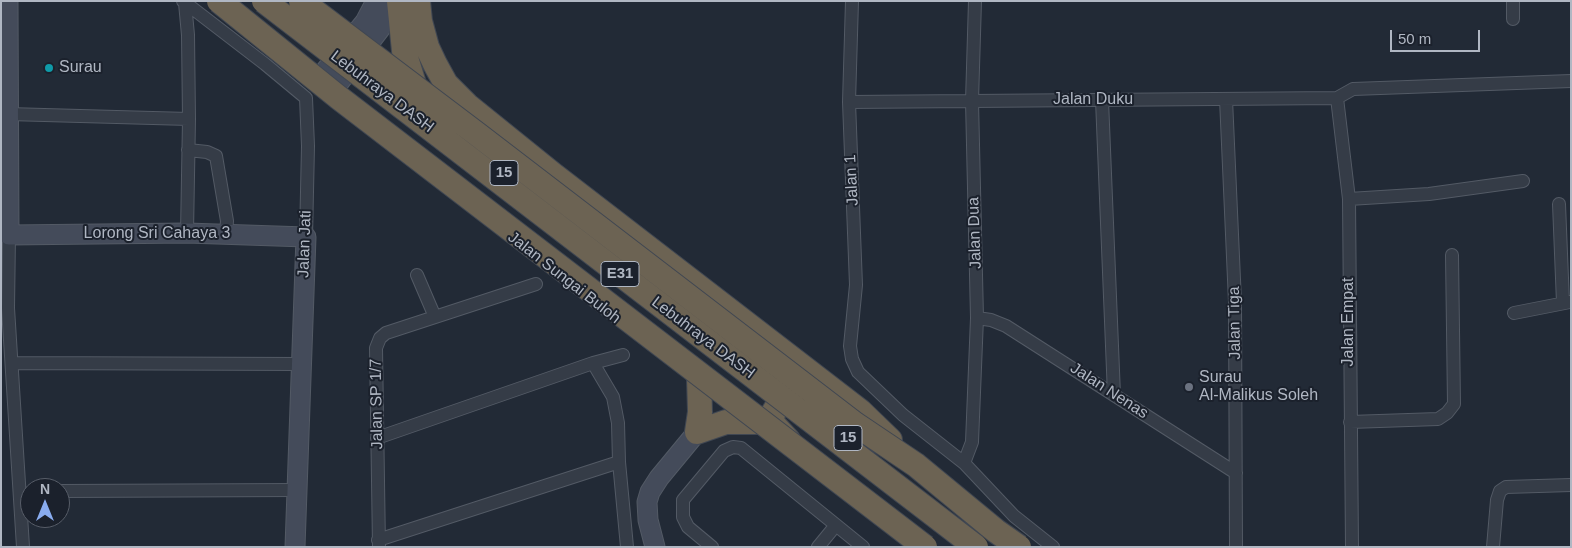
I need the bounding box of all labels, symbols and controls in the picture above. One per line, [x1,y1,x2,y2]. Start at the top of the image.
scale bar [1392,20,1482,52]
text: 50 m [1398,30,1431,47]
street label: Lebuhraya DASH [327,47,437,137]
place label: Surau [59,58,102,78]
marker: Surau [43,62,55,74]
street label: Jalan Duku [1053,90,1133,110]
street label: Jalan 1 [841,154,863,206]
road number: 15 [490,160,518,186]
street label: Jalan Dua [964,197,986,269]
street label: Jalan Jati [294,210,316,278]
street label: Lorong Sri Cahaya 3 [84,224,230,244]
street label: Jalan Sungai Buloh [504,228,624,328]
road number: E31 [601,262,639,286]
street label: Jalan Empat [1339,278,1359,366]
street label: Jalan Tiga [1225,286,1245,360]
street label: Lebuhraya DASH [648,293,758,383]
street label: Jalan SP 1/7 [367,358,387,450]
street label: Jalan Nenas [1066,359,1152,423]
place label: Surau Al-Malikus Soleh [1199,368,1318,406]
marker: Surau Al-Malikus Soleh [1183,381,1195,393]
road number: 15 [834,426,862,450]
north arrow [20,478,70,528]
text: N [40,481,50,497]

